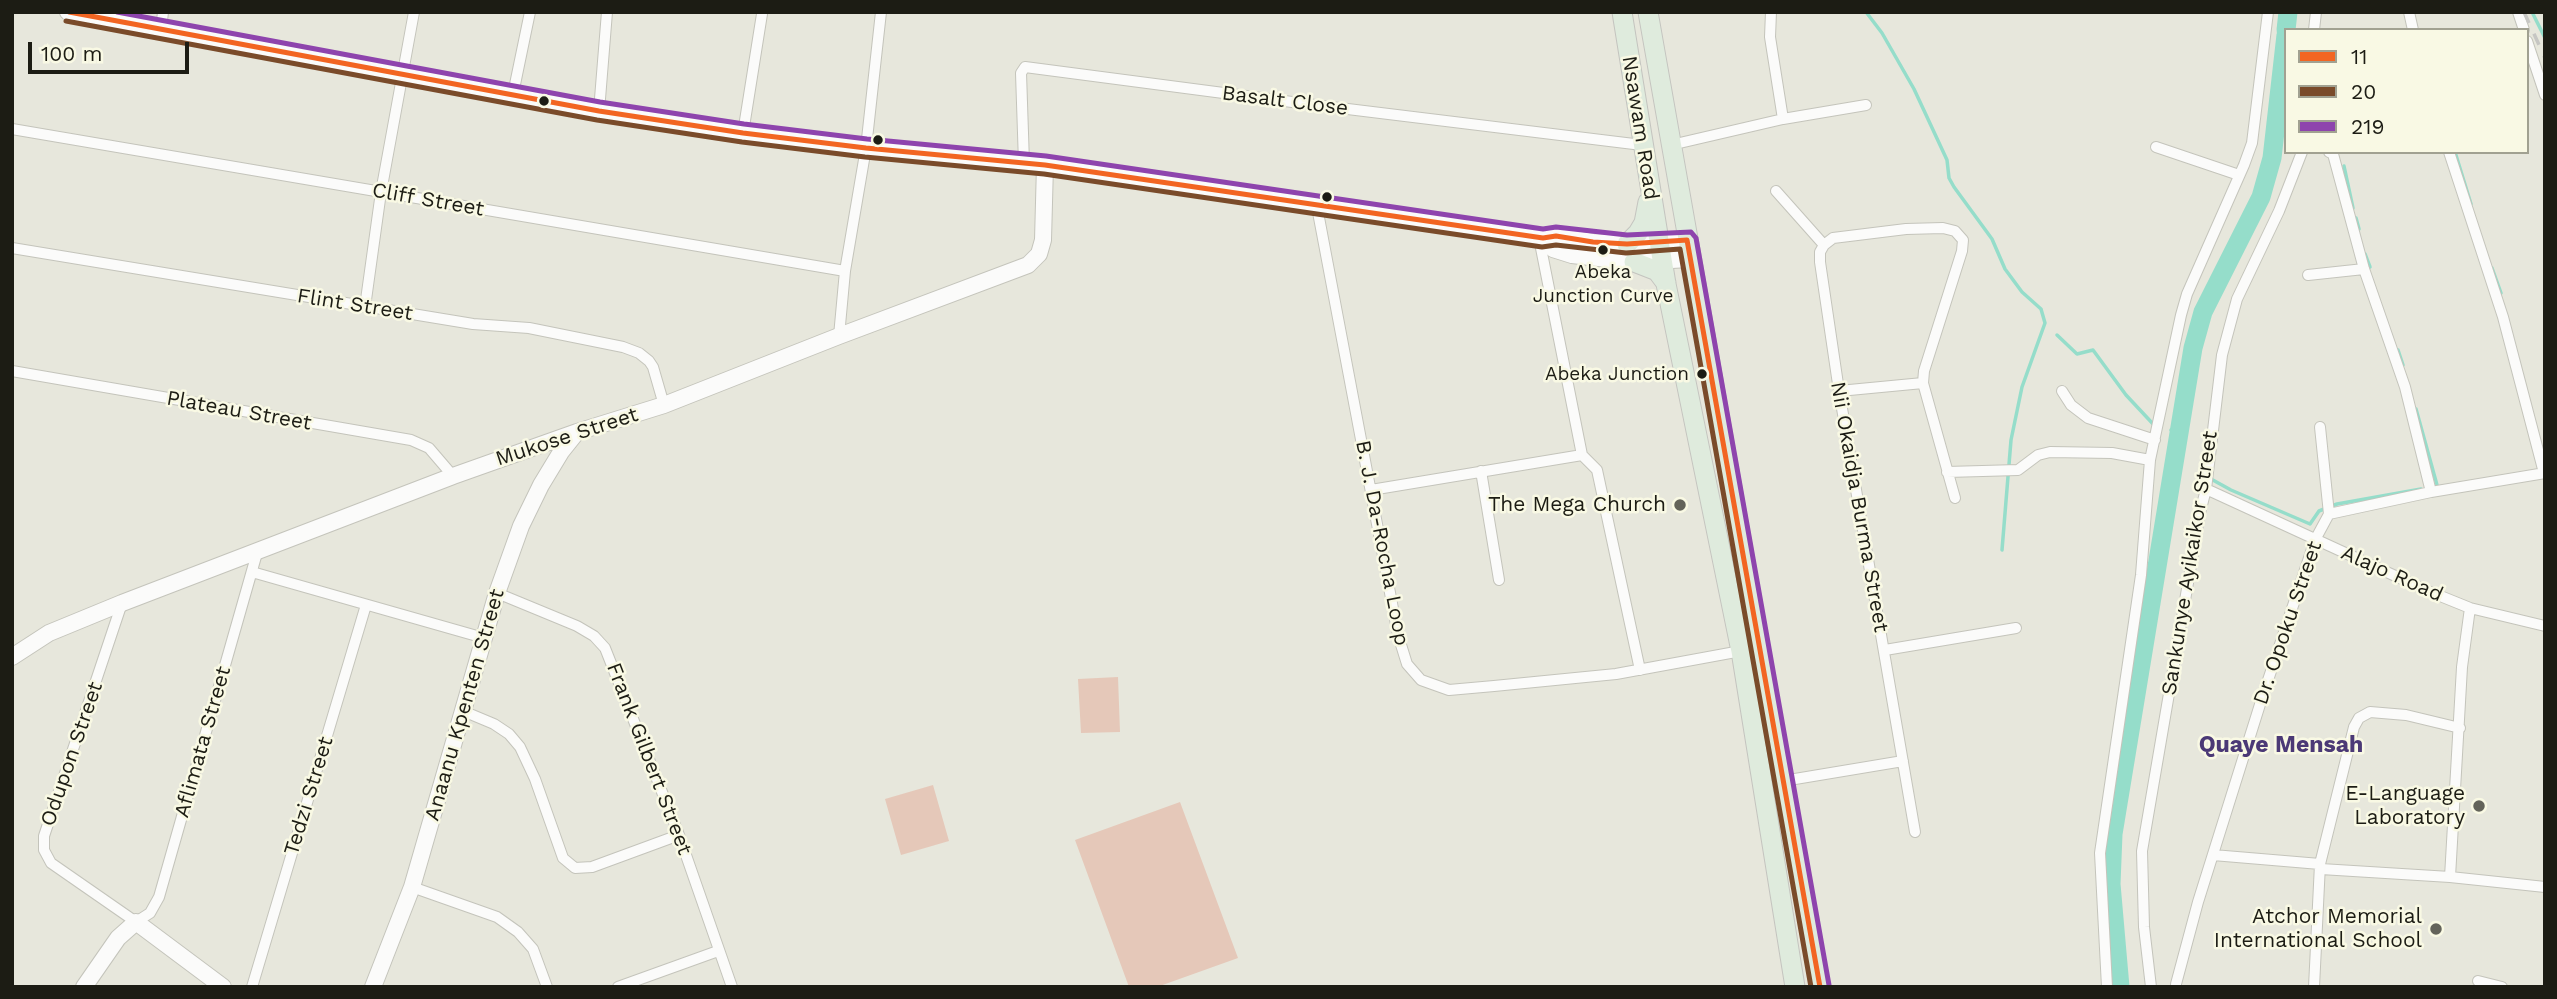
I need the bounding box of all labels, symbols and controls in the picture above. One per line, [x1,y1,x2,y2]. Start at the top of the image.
scale bar [32,28,192,72]
legend [2284,28,2529,154]
text: 100 m [41,41,103,66]
text: 11 [2351,44,2367,69]
street label: Nsawam Road [1616,54,1664,202]
text: 20 [2351,79,2376,104]
street label: Basalt Close [1220,81,1350,121]
unlabelled marker [537,94,551,108]
text: 219 [2351,114,2384,139]
unlabelled marker [871,133,885,147]
street label: Cliff Street [370,178,486,222]
unlabelled marker [1320,190,1334,204]
marker: Abeka Junction Curve [1596,243,1610,257]
place label: Abeka Junction Curve [1533,261,1673,305]
street label: Flint Street [295,283,415,327]
place label: Abeka Junction [1545,363,1689,385]
marker: Abeka Junction [1695,367,1709,381]
street label: Nii Okaidja Burma Street [1825,380,1893,634]
street label: Plateau Street [165,386,313,436]
street label: Mukose Street [493,402,641,472]
street label: Sankunye Ayikaikor Street [2157,429,2223,697]
street label: B. J. Da-Rocha Loop [1350,438,1414,648]
place label: The Mega Church [1488,492,1666,518]
marker: The Mega Church [1672,497,1688,513]
street label: Dr. Opoku Street [2248,538,2328,708]
street label: Alajo Road [2337,540,2447,608]
street label: Anaanu Kpenten Street [420,586,510,824]
street label: Frank Gilbert Street [601,659,697,859]
street label: Aflimata Street [169,663,237,821]
street label: Odupon Street [36,679,108,829]
district label: Quaye Mensah [2199,731,2363,759]
street label: Tedzi Street [279,734,339,858]
place label: E-Language Laboratory [2345,781,2465,831]
marker: E-Language Laboratory [2471,798,2487,814]
place label: Atchor Memorial International School [2214,904,2422,954]
marker: Atchor Memorial International School [2428,921,2444,937]

